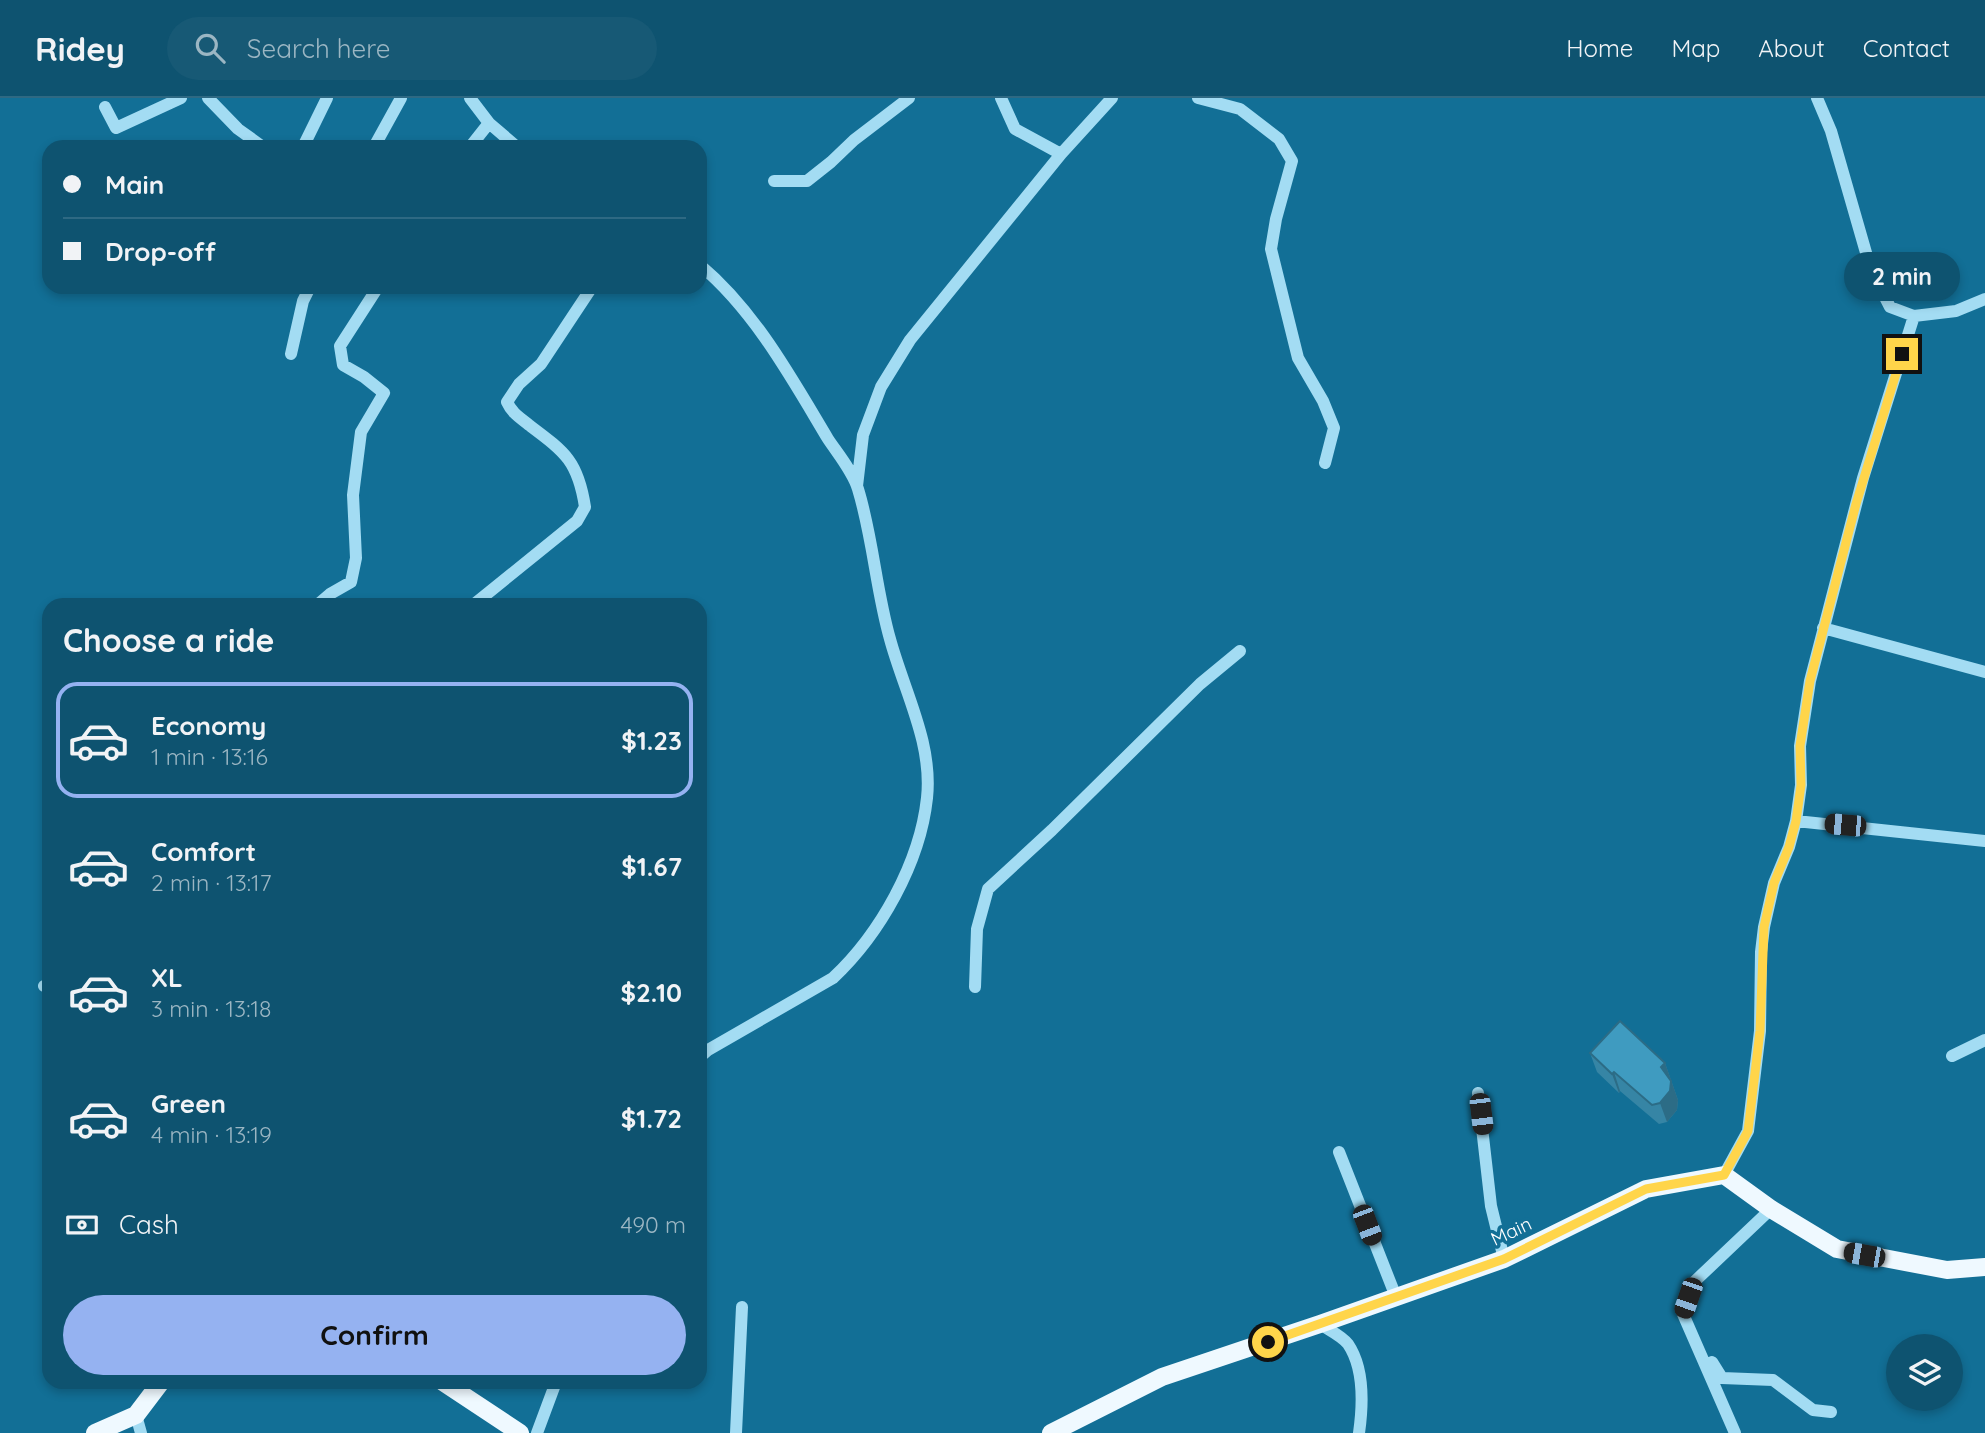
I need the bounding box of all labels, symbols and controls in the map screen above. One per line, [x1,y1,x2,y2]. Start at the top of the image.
search box [167,17,657,80]
text: Ridey [35,28,125,69]
icon: search [191,29,229,67]
text: Search here [247,32,390,65]
text: Home [1566,33,1633,63]
text: Map [1671,33,1720,63]
text: About [1758,33,1825,63]
text: Contact [1863,33,1950,63]
text: Main [105,168,164,201]
text: Drop-off [105,235,216,268]
callout: 2 min [1844,252,1960,302]
text: 2 min [1872,262,1932,291]
route end [1886,338,1918,370]
text: Choose a ride [63,620,275,660]
icon: car [67,709,130,772]
text: Economy [151,709,266,742]
text: $1.23 [621,724,682,757]
text: 1 min · 13:16 [151,742,268,771]
car [1824,813,1867,837]
icon: car [67,835,130,898]
text: Comfort [151,835,256,868]
text: $1.67 [621,850,682,883]
text: 2 min · 13:17 [151,868,271,897]
icon: car [67,961,130,1024]
text: XL [151,961,183,994]
text: $2.10 [620,976,682,1009]
text: 3 min · 13:18 [151,994,271,1023]
icon: car [67,1087,130,1150]
text: Green [151,1087,226,1120]
car [1469,1092,1494,1136]
text: $1.72 [621,1102,682,1135]
text: 4 min · 13:19 [151,1120,272,1149]
car [1350,1202,1385,1248]
icon: cash [63,1206,101,1244]
text: Cash [119,1208,179,1241]
text: 490 m [621,1210,686,1239]
street label: Main [1487,1211,1535,1251]
car [1842,1241,1887,1269]
car [1672,1275,1705,1321]
button: Confirm [63,1295,686,1375]
route start [1252,1326,1284,1358]
map controls [1886,1334,1963,1411]
button: layers [1886,1334,1963,1411]

